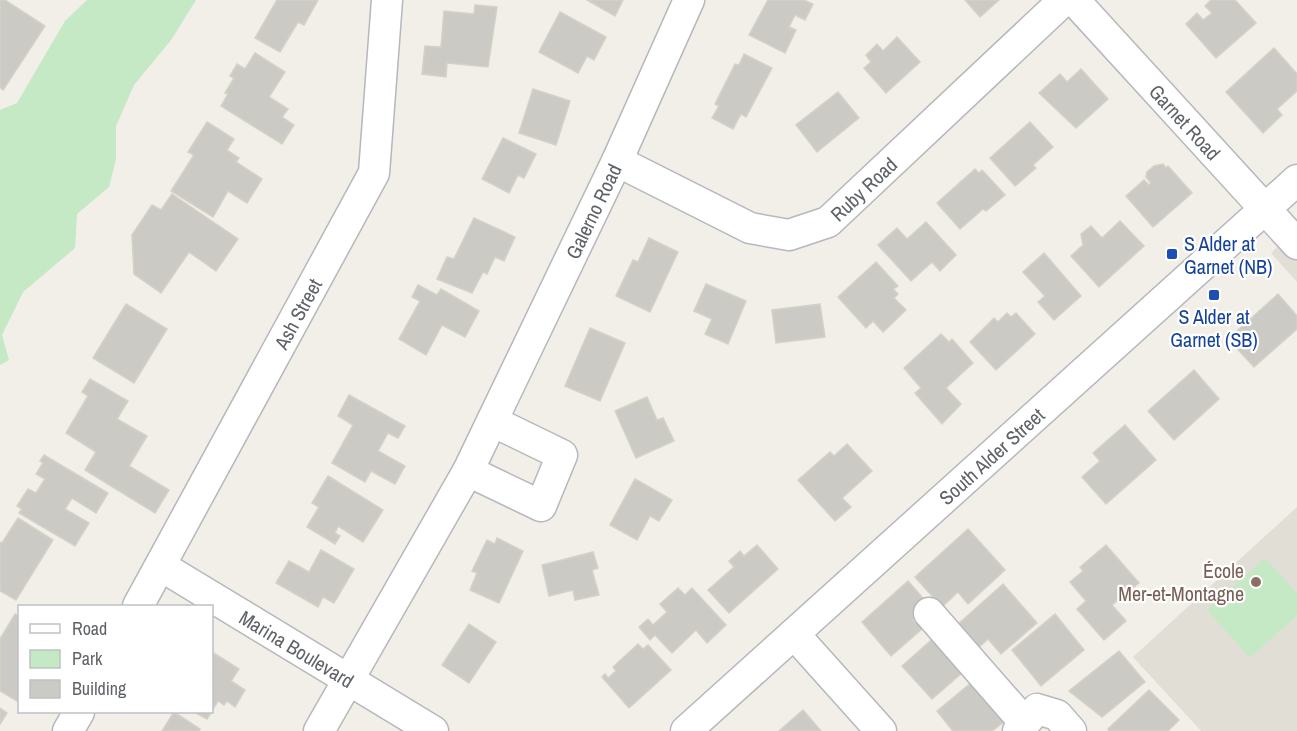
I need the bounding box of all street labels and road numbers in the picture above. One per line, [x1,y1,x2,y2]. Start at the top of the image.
street label: Garnet Road [1144,78,1227,166]
street label: Ruby Road [824,151,902,227]
street label: Galerno Road [559,159,627,263]
street label: Ash Street [267,273,328,355]
street label: South Alder Street [933,401,1050,510]
street label: Marina Boulevard [235,603,359,694]

